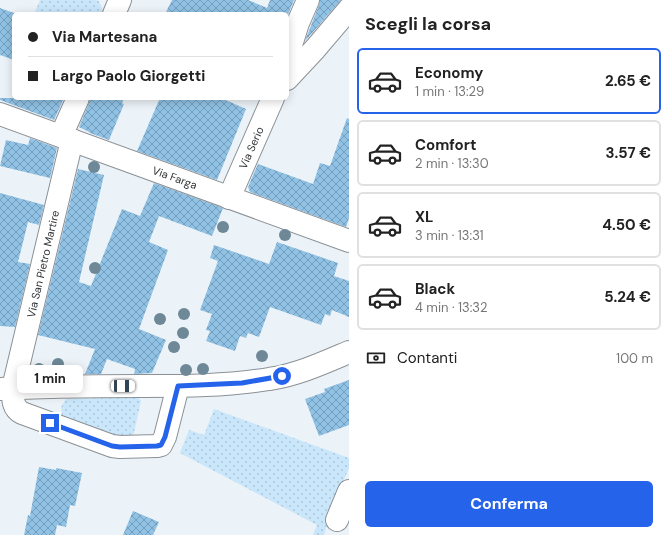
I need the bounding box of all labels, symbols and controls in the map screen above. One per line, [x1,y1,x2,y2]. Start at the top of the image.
text: Scegli la corsa [365,12,491,36]
text: Via Martesana [52,27,157,47]
icon: car [367,63,403,99]
text: Economy [415,63,483,83]
text: Largo Paolo Giorgetti [52,66,205,86]
text: 2.65 € [605,71,651,91]
text: 1 min · 13:29 [415,83,484,100]
street label: Via Serio [236,124,267,171]
icon: car [367,135,403,171]
text: Comfort [415,135,476,155]
text: 3.57 € [606,143,651,163]
text: 2 min · 13:30 [415,155,489,172]
street label: Via Farga [151,163,199,192]
icon: car [367,207,403,243]
text: XL [415,207,433,227]
street label: Via San Pietro Martire [24,209,62,319]
text: 4.50 € [602,215,651,235]
text: 3 min · 13:31 [415,227,484,244]
icon: car [367,279,403,315]
text: Black [415,279,455,299]
text: 5.24 € [604,287,651,307]
text: 4 min · 13:32 [415,299,488,316]
icon: cash [365,347,387,369]
text: Contanti [397,348,457,368]
text: 100 m [616,350,653,367]
callout: 1 min [17,365,83,393]
route start [273,367,291,385]
text: 1 min [34,370,66,387]
car [111,380,135,392]
route end [41,414,59,432]
button: Conferma [365,481,653,527]

